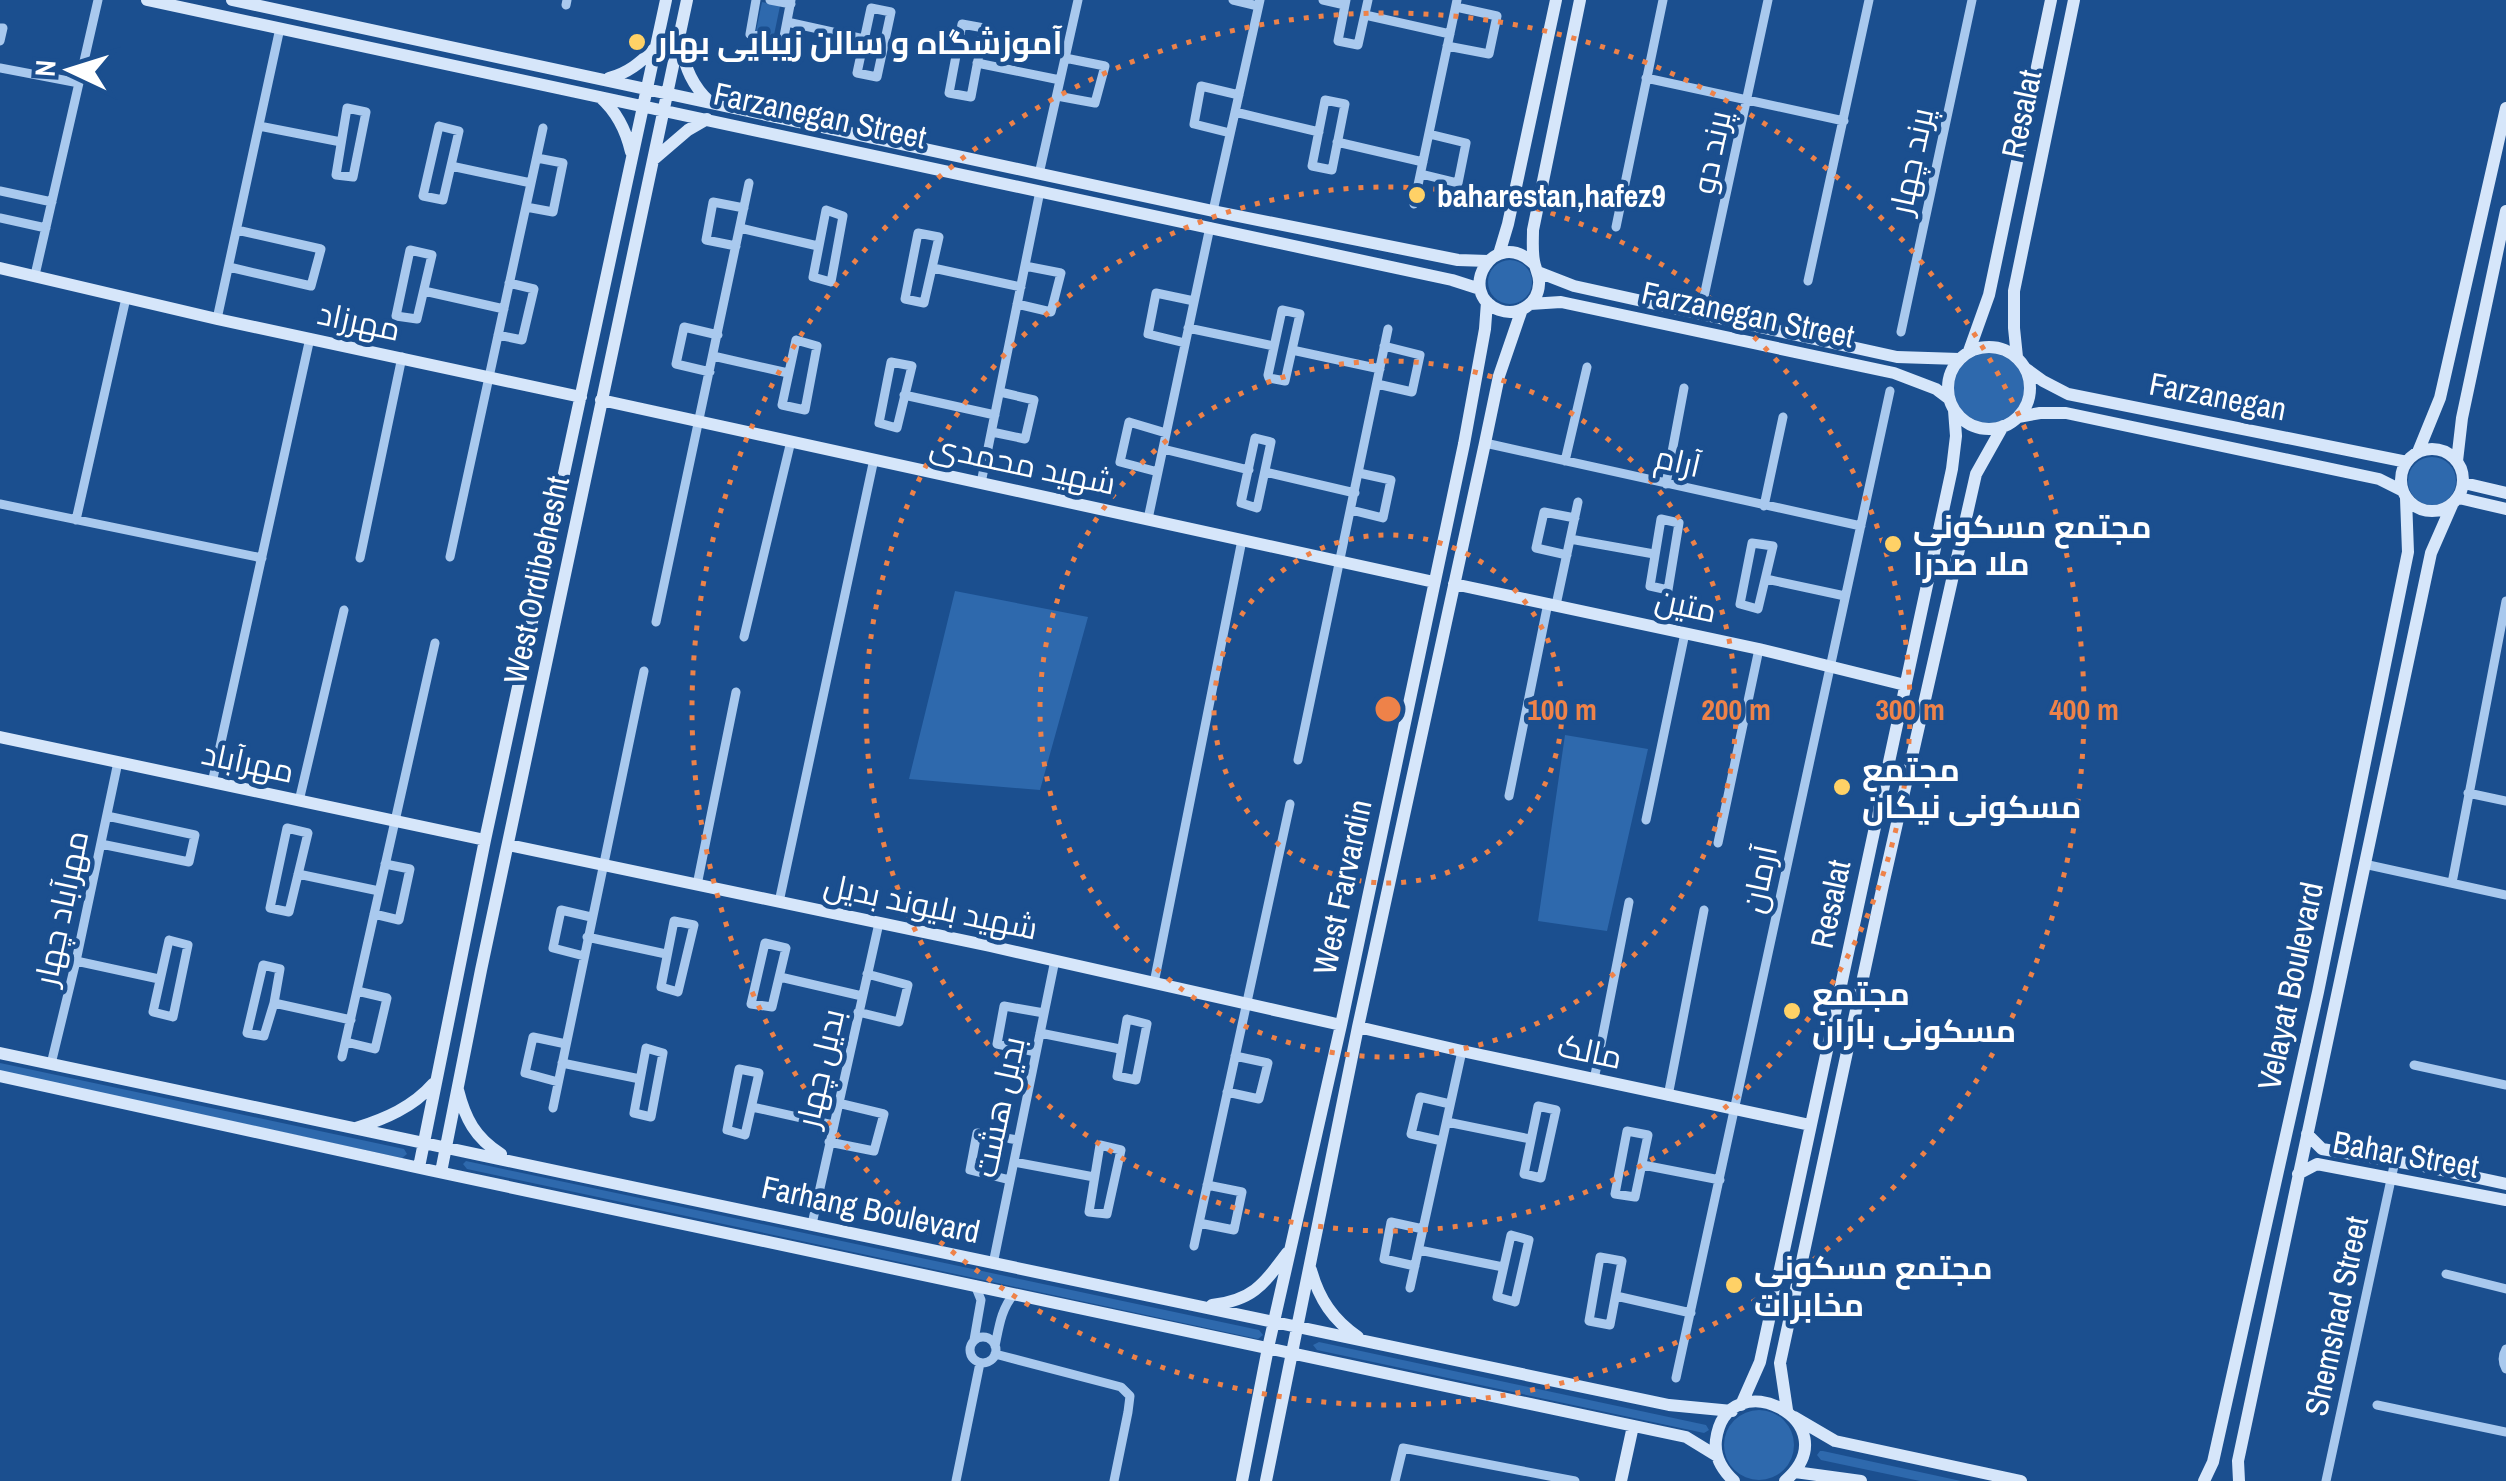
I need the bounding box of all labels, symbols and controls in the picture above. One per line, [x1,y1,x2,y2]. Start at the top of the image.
north arrow [20,20,120,120]
place label: آموزشگاه و سالن زیبایی بهار [656,21,1062,64]
marker: آموزشگاه و سالن زیبایی بهار [626,31,648,53]
text: N [26,59,65,78]
street label: Resalat [1991,66,2051,162]
street label: Farzanegan Street [710,72,930,158]
street label: پرند چهار [1878,103,1943,220]
street label: پرند دو [1681,106,1741,198]
place label: baharestan,hafez9 [1437,174,1666,217]
marker: baharestan,hafez9 [1406,184,1428,206]
street label: Farzanegan Street [1638,271,1858,357]
street label: مهرزاد [314,291,404,351]
street label: Farzanegan [2146,362,2290,430]
street label: شهید محمدی [926,423,1120,505]
street label: آرام [1651,435,1705,488]
street label: West Ordibehesht [493,472,579,688]
place label: مجتمع مسکونی ملا صدرا [1913,505,2152,585]
marker: مجتمع مسکونی ملا صدرا [1882,533,1904,555]
street label: متین [1651,578,1721,632]
text: 100 m [1527,689,1597,729]
text: 200 m [1701,689,1771,729]
text: 300 m [1875,689,1945,729]
text: 400 m [2049,689,2119,729]
centre of rings [1370,691,1406,727]
street label: مهرآباد [198,731,298,793]
place label: مجتمع مسکونی نیکان [1862,748,2081,828]
marker: مجتمع مسکونی نیکان [1831,776,1853,798]
street label: West Farvardin [1303,796,1381,978]
street label: مهرآباد چهار [23,827,98,991]
street label: آرمان [1731,841,1787,917]
street label: Resalat [1800,856,1860,952]
street label: شهید بلیوند بدیل [820,862,1042,950]
street label: Velayat Boulevard [2247,878,2333,1094]
place label: مجتمع مسکونی باران [1812,972,2016,1052]
marker: مجتمع مسکونی باران [1781,1000,1803,1022]
street label: بدیل چهار [785,1004,855,1134]
street label: مالک [1554,1023,1626,1079]
street label: بدیل هشت [963,1033,1035,1181]
street label: Bahar Street [2330,1120,2482,1188]
street label: Farhang Boulevard [758,1165,984,1253]
street label: Shemshad Street [2294,1212,2378,1420]
place label: مجتمع مسکونی مخابرات [1754,1246,1993,1326]
marker: مجتمع مسکونی مخابرات [1723,1274,1745,1296]

